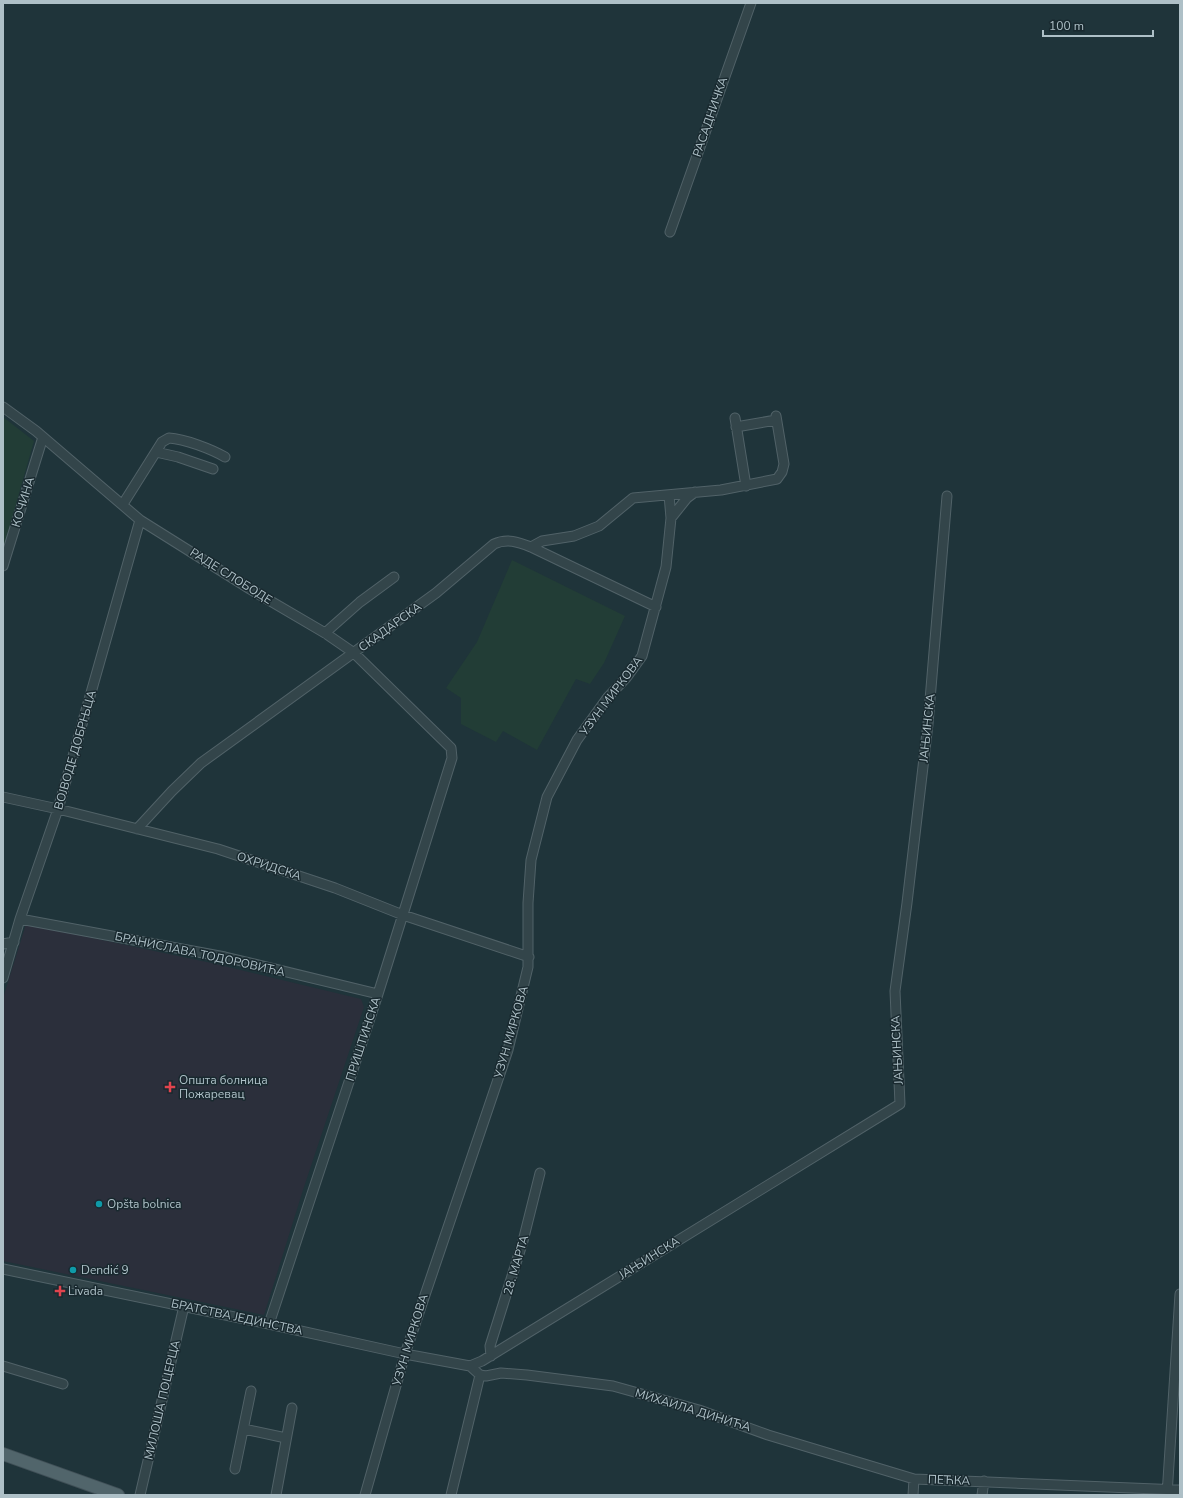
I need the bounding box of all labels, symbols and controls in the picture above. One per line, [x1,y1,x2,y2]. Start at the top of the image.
scale bar [1043,12,1153,38]
text: 100 m [1049,18,1084,34]
street label: РАСАДНИЧКА [689,75,731,159]
street label: КОЧИНА [8,475,38,529]
street label: РАДЕ СЛОБОДЕ [187,544,275,608]
street label: СКАДАРСКА [355,599,425,655]
street label: УЗУН МИРКОВА [575,653,646,740]
street label: ВОЈВОДЕ ДОБРЊЦА [50,688,100,812]
street label: ЈАЊИНСКА [915,693,939,764]
street label: ОХРИДСКА [235,848,303,884]
street label: БРАНИСЛАВА ТОДОРОВИЋА [113,928,287,980]
street label: УЗУН МИРКОВА [490,984,532,1081]
street label: ПРИШТИНСКА [342,995,384,1083]
street label: ЈАЊИНСКА [887,1015,907,1086]
place label: Општа болница Пожаревац [179,1072,268,1102]
marker: Општа болница Пожаревац [164,1081,176,1093]
place label: Opšta bolnica [107,1196,181,1212]
marker: Opšta bolnica [94,1199,104,1209]
street label: 28. МАРТА [500,1233,532,1297]
street label: ЈАЊИНСКА [615,1233,683,1284]
place label: Dendić 9 [81,1262,129,1278]
marker: Dendić 9 [68,1265,78,1275]
place label: Livada [68,1283,103,1299]
marker: Livada [55,1286,65,1296]
street label: УЗУН МИРКОВА [388,1292,432,1389]
street label: БРАТСТВА ЈЕДИНСТВА [170,1295,305,1339]
street label: МИЛОША ПОЦЕРЦА [140,1338,184,1461]
street label: МИХАИЛА ДИНИЋА [633,1385,753,1435]
street label: ПЕЋКА [928,1471,971,1489]

